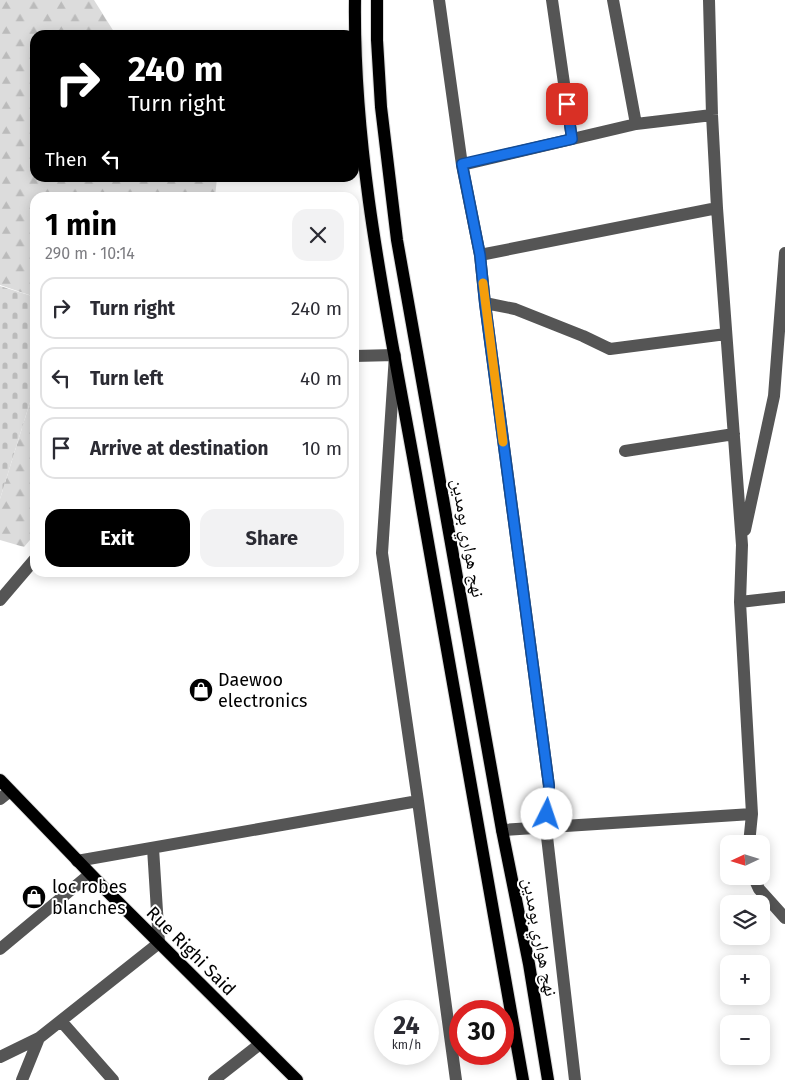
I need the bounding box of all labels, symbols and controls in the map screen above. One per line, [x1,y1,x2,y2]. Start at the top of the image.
text: 240 m [128,48,223,90]
icon: right [45,50,110,115]
pin [546,83,588,125]
text: Turn right [128,90,225,117]
icon: arrive [553,90,581,118]
icon: left [97,145,125,173]
text: Then [45,148,87,171]
text: 1 min [45,207,117,243]
button: close [292,209,344,261]
text: 290 m · 10:14 [45,244,135,263]
icon: right [47,294,75,322]
text: Turn right [90,297,175,320]
text: 240 m [291,297,342,320]
icon: left [47,364,75,392]
text: Turn left [90,367,164,390]
text: 40 m [300,367,342,390]
icon: arrive [47,434,75,462]
text: Arrive at destination [90,437,269,460]
text: 10 m [302,437,342,460]
street label: نهج هواري بومدين [443,477,489,600]
button: Exit [45,509,190,567]
button: Share [200,509,344,567]
place label: Daewoo electronics [218,669,307,712]
shop icon: Daewoo electronics [188,677,214,703]
position arrow [520,787,572,839]
north arrow [720,835,770,885]
map controls [720,835,770,1065]
place label: loc robes blanches [52,876,127,919]
street label: نهج هواري بومدين [514,876,562,999]
shop icon: loc robes blanches [21,884,47,910]
button: layers [720,895,770,945]
street label: Rue Righi Said [142,902,240,1000]
button: + [720,955,770,1005]
speed limit sign: 30 [449,1000,514,1065]
text: 24 [393,1011,420,1041]
button: − [720,1015,770,1065]
text: km/h [392,1038,421,1052]

